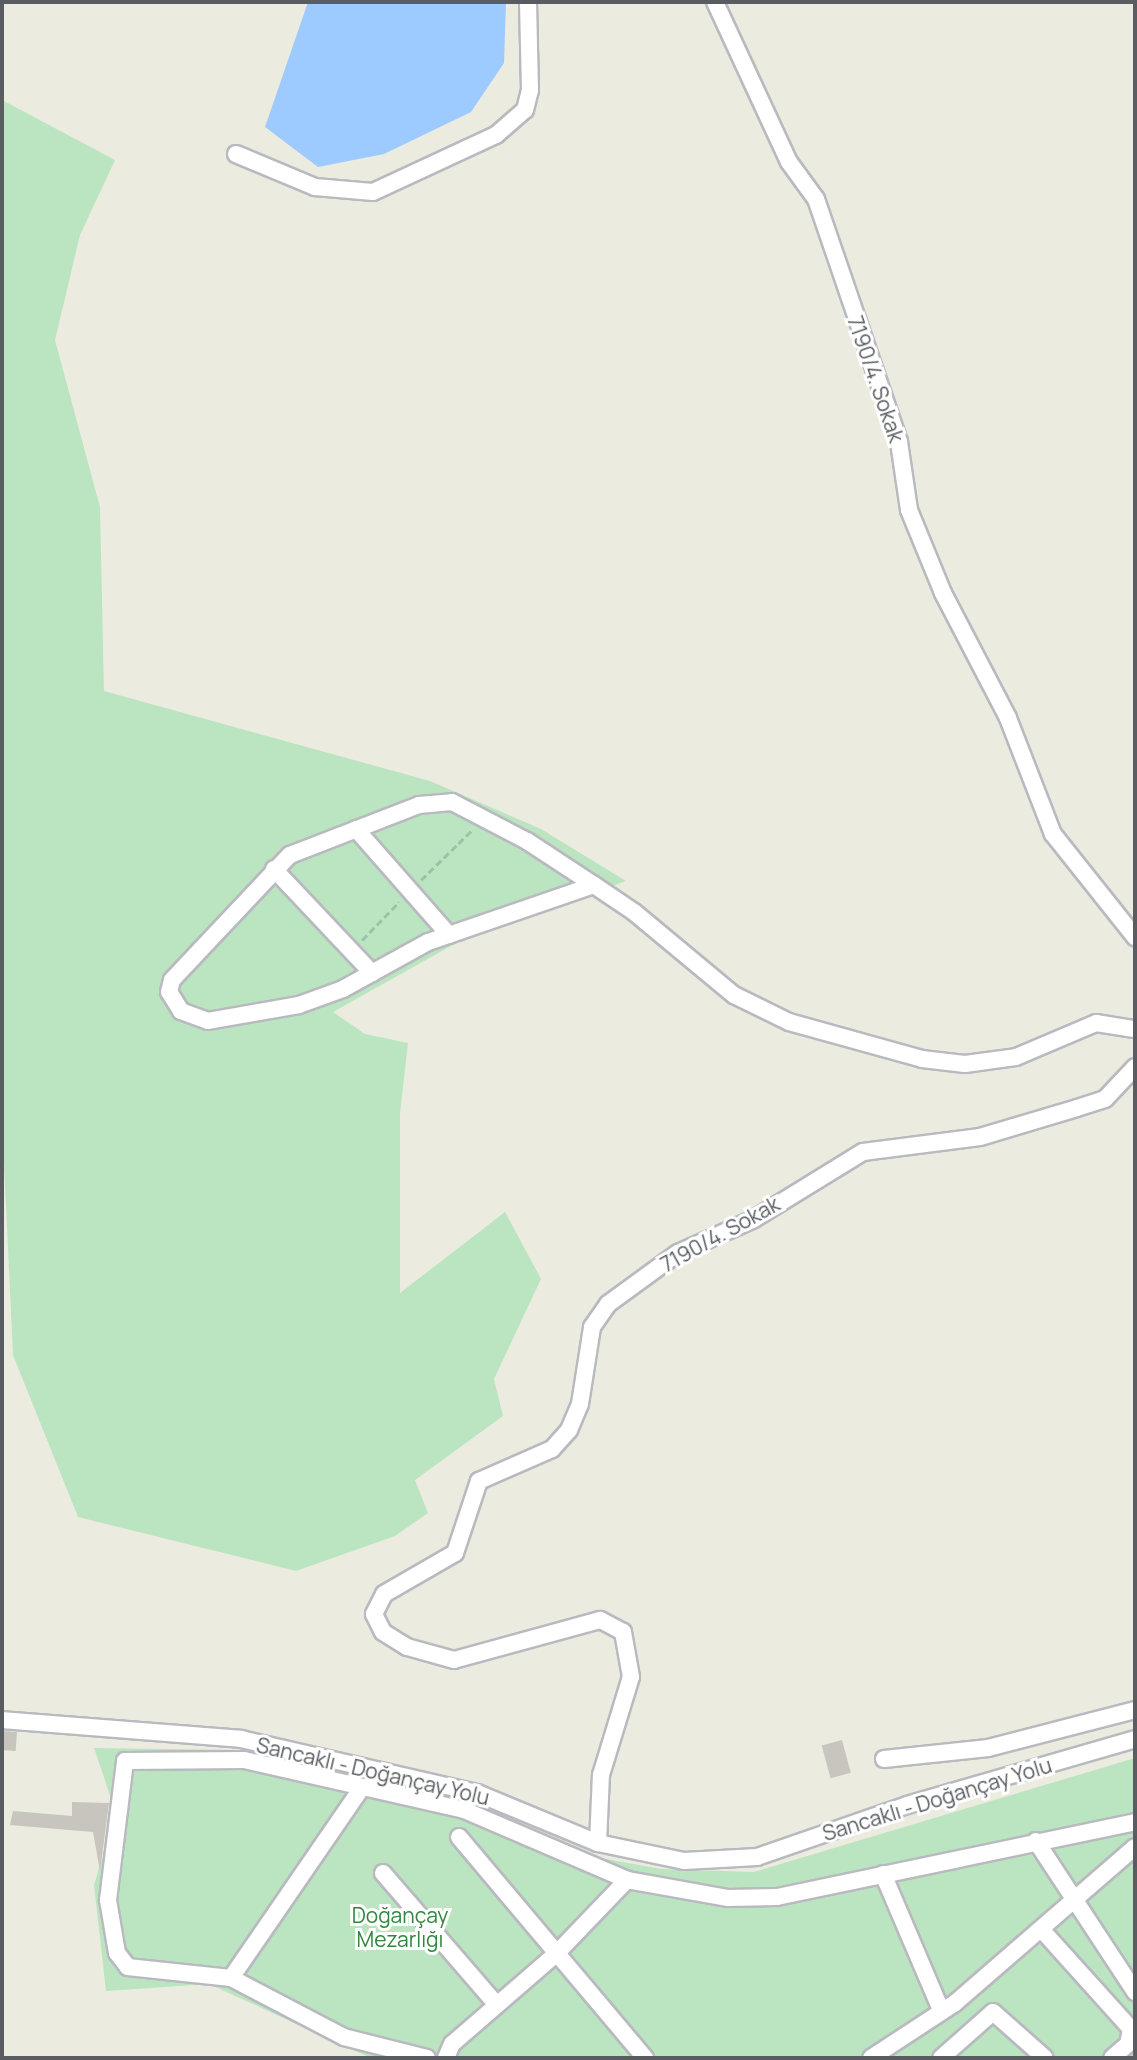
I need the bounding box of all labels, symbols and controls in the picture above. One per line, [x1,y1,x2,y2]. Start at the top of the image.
street label: 7190/4. Sokak [843,312,909,446]
street label: 7190/4. Sokak [656,1191,784,1277]
street label: Sancaklı - Doğançay Yolu [254,1732,492,1810]
street label: Sancaklı - Doğançay Yolu [819,1752,1055,1846]
park label: Doğançay Mezarlığı [352,1902,448,1952]

